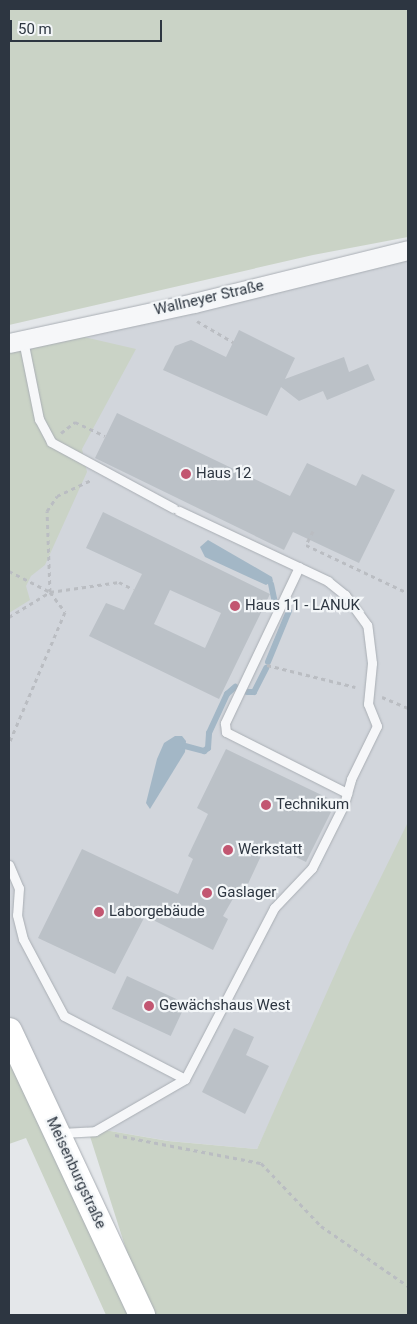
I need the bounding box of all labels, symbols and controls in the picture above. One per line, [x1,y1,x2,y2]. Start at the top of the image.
scale bar [12,10,165,42]
text: 50 m [18,20,52,38]
street label: Wallneyer Straße [152,277,266,319]
place label: Haus 12 [196,465,251,483]
marker: Haus 12 [180,468,192,480]
place label: Haus 11 - LANUK [245,597,360,615]
marker: Haus 11 - LANUK [229,600,241,612]
place label: Technikum [276,796,349,814]
marker: Technikum [260,799,272,811]
place label: Werkstatt [238,841,302,859]
marker: Werkstatt [222,844,234,856]
place label: Gaslager [217,884,276,902]
marker: Gaslager [201,887,213,899]
place label: Laborgebäude [109,903,205,921]
marker: Laborgebäude [93,906,105,918]
place label: Gewächshaus West [159,997,290,1015]
marker: Gewächshaus West [143,1000,155,1012]
street label: Meisenburgstraße [42,1114,110,1232]

